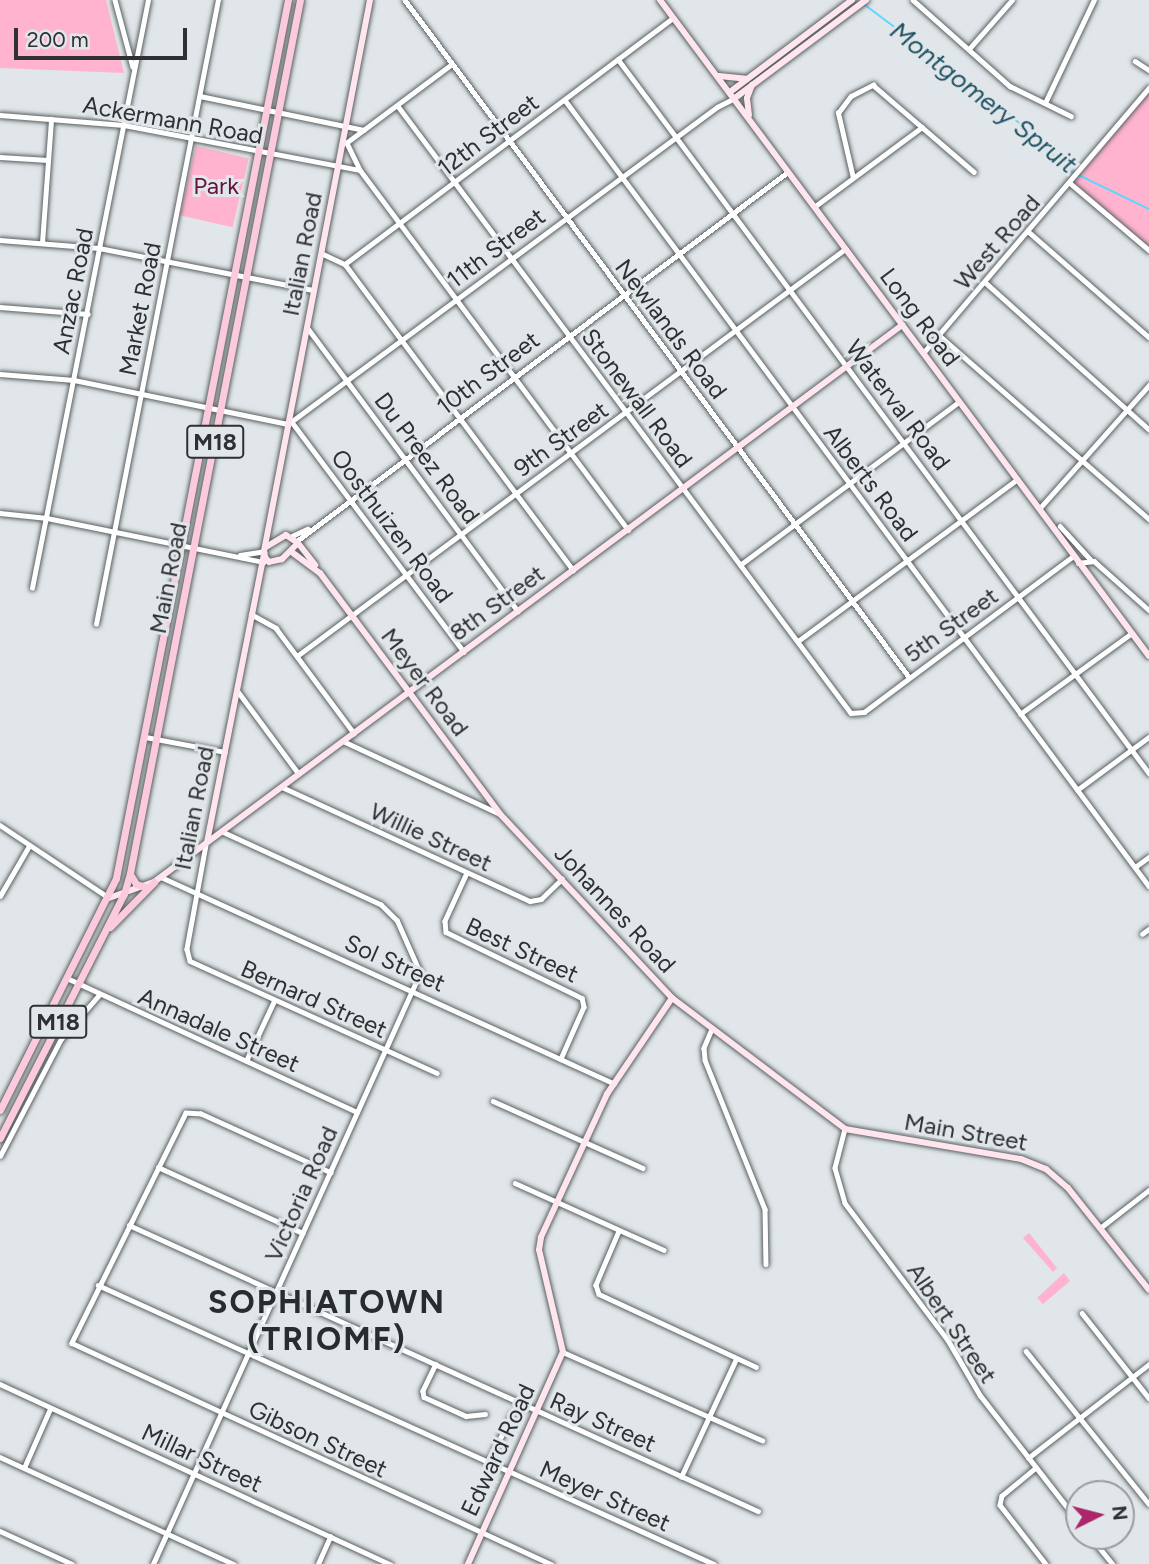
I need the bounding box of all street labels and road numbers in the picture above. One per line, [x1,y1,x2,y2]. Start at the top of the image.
street label: 12th Street [432,88,544,182]
street label: Ackermann Road [81,90,265,150]
street label: West Road [948,189,1046,295]
street label: Italian Road [276,190,328,318]
street label: 11th Street [441,202,551,294]
street label: Anzac Road [47,226,99,356]
street label: Market Road [113,240,167,378]
street label: Newlands Road [609,253,733,405]
street label: Long Road [874,262,966,372]
street label: Stonewall Road [575,323,699,473]
street label: 10th Street [431,325,545,421]
street label: Waterval Road [840,334,956,476]
street label: Du Preez Road [368,387,486,529]
street label: 9th Street [508,395,614,483]
street label: Alberts Road [818,419,924,547]
road number: M18 [185,422,245,462]
street label: Oosthuizen Road [325,444,459,608]
street label: Main Road [143,520,193,636]
street label: 8th Street [444,559,550,647]
street label: 5th Street [898,581,1004,669]
street label: Meyer Road [375,622,475,742]
street label: Italian Road [168,744,220,872]
street label: Willie Street [366,796,496,878]
street label: Johannes Road [548,839,682,979]
street label: Best Street [461,911,583,989]
street label: Sol Street [340,928,450,998]
street label: Bernard Street [237,954,391,1044]
street label: Annadale Street [134,982,304,1078]
road number: M18 [28,1002,88,1042]
street label: Main Street [902,1107,1030,1157]
street label: Victoria Road [258,1122,344,1266]
street label: Albert Street [901,1257,1003,1389]
street label: Edward Road [455,1379,541,1521]
street label: Ray Street [546,1386,660,1458]
street label: Gibson Street [244,1394,392,1484]
street label: Millar Street [137,1417,267,1499]
street label: Meyer Street [535,1454,675,1538]

